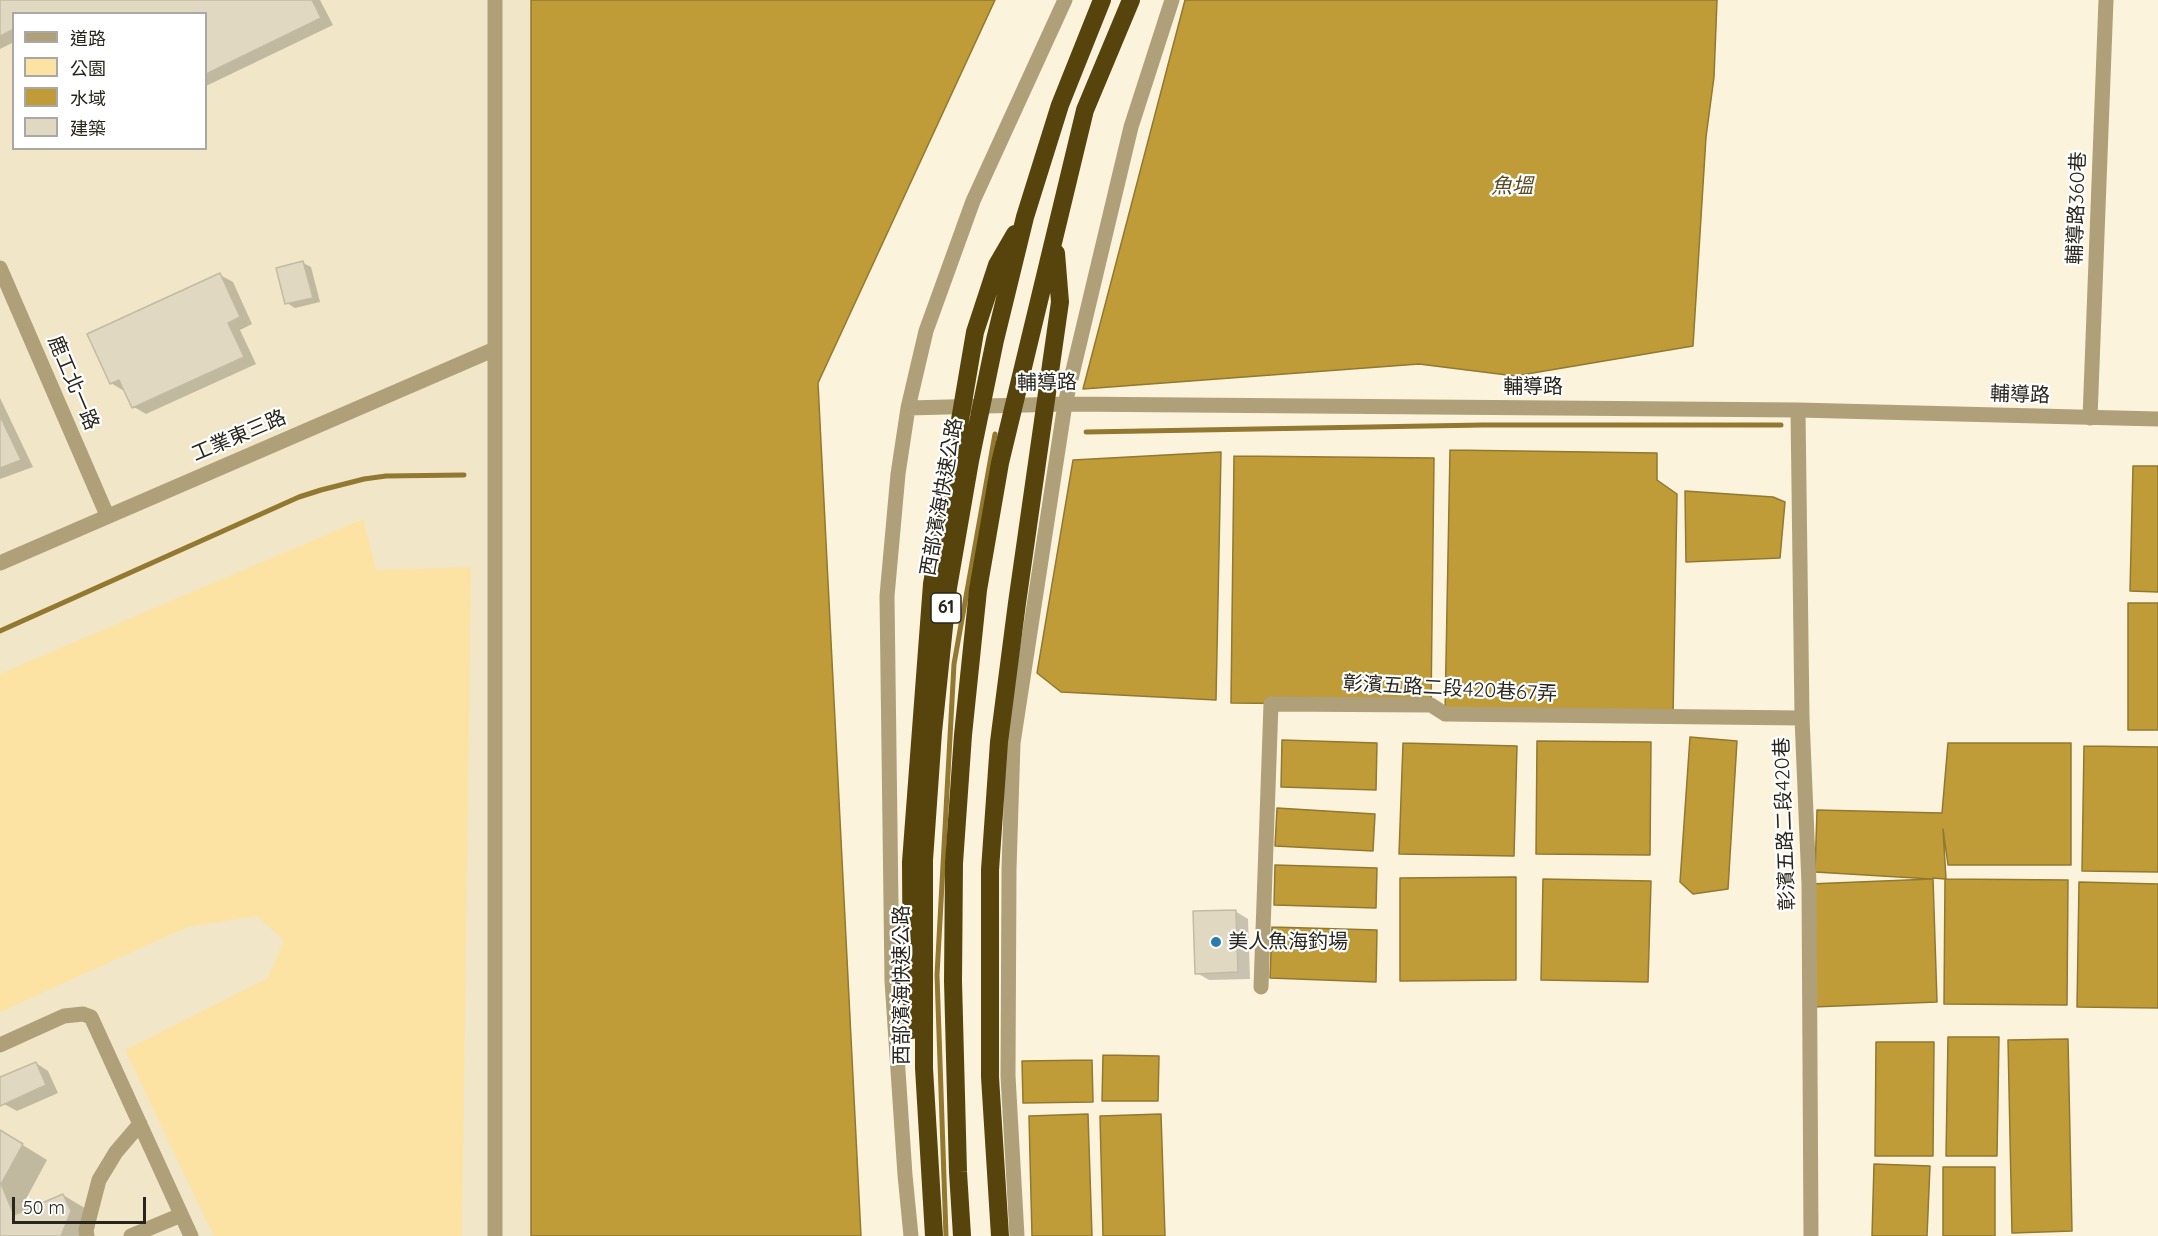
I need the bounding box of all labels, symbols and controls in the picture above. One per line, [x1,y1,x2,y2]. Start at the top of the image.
legend [12,12,207,150]
text: 道路 [70,27,106,50]
text: 公園 [70,57,106,80]
text: 水域 [70,87,106,110]
text: 建築 [70,117,106,140]
street label: 輔導路360巷 [2063,151,2091,265]
water label: 魚塭 [1491,174,1533,200]
street label: 鹿工北一路 [42,332,104,434]
street label: 輔導路 [1017,370,1077,396]
street label: 輔導路 [1503,375,1563,399]
street label: 輔導路 [1990,382,2050,408]
street label: 工業東三路 [188,405,290,467]
street label: 西部濱海快速公路 [916,416,968,578]
road number: 61 [931,593,961,623]
street label: 彰濱五路二段420巷67弄 [1342,671,1558,707]
street label: 彰濱五路二段420巷 [1770,737,1800,911]
street label: 西部濱海快速公路 [890,905,914,1065]
place label: 美人魚海釣場 [1228,930,1348,954]
marker: 美人魚海釣場 [1209,935,1223,949]
scale bar [15,1185,148,1223]
text: 50 m [23,1196,65,1219]

